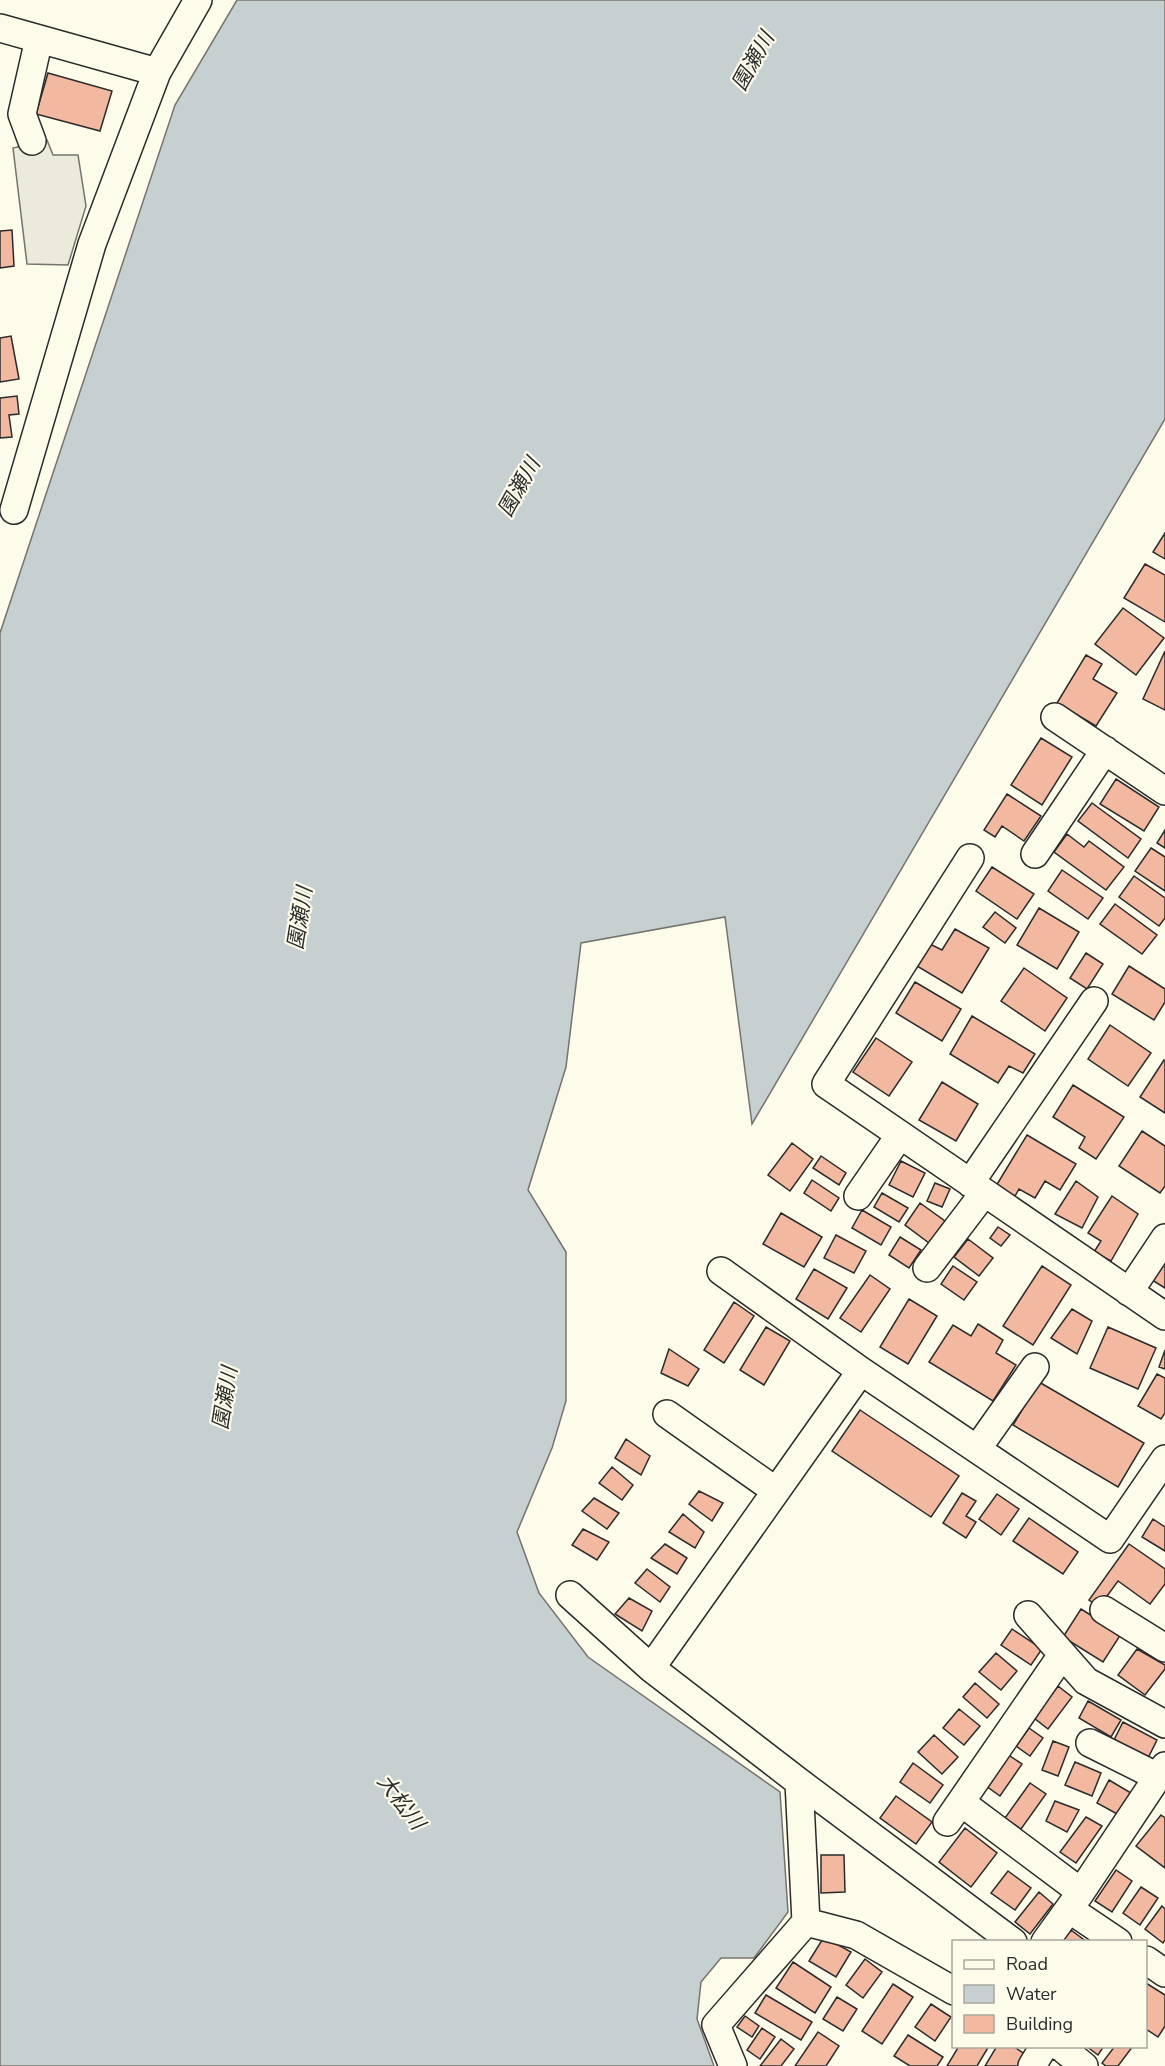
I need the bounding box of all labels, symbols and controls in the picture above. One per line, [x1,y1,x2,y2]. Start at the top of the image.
water label: 園瀬川 [725,25,781,95]
water label: 園瀬川 [491,451,547,521]
water label: 園瀬川 [281,883,319,951]
water label: 園瀬川 [206,1363,244,1431]
water label: 大松川 [371,1768,432,1837]
legend [952,1940,1147,2048]
text: Road [1006,1952,1048,1976]
text: Water [1006,1982,1057,2006]
text: Building [1006,2012,1073,2036]

